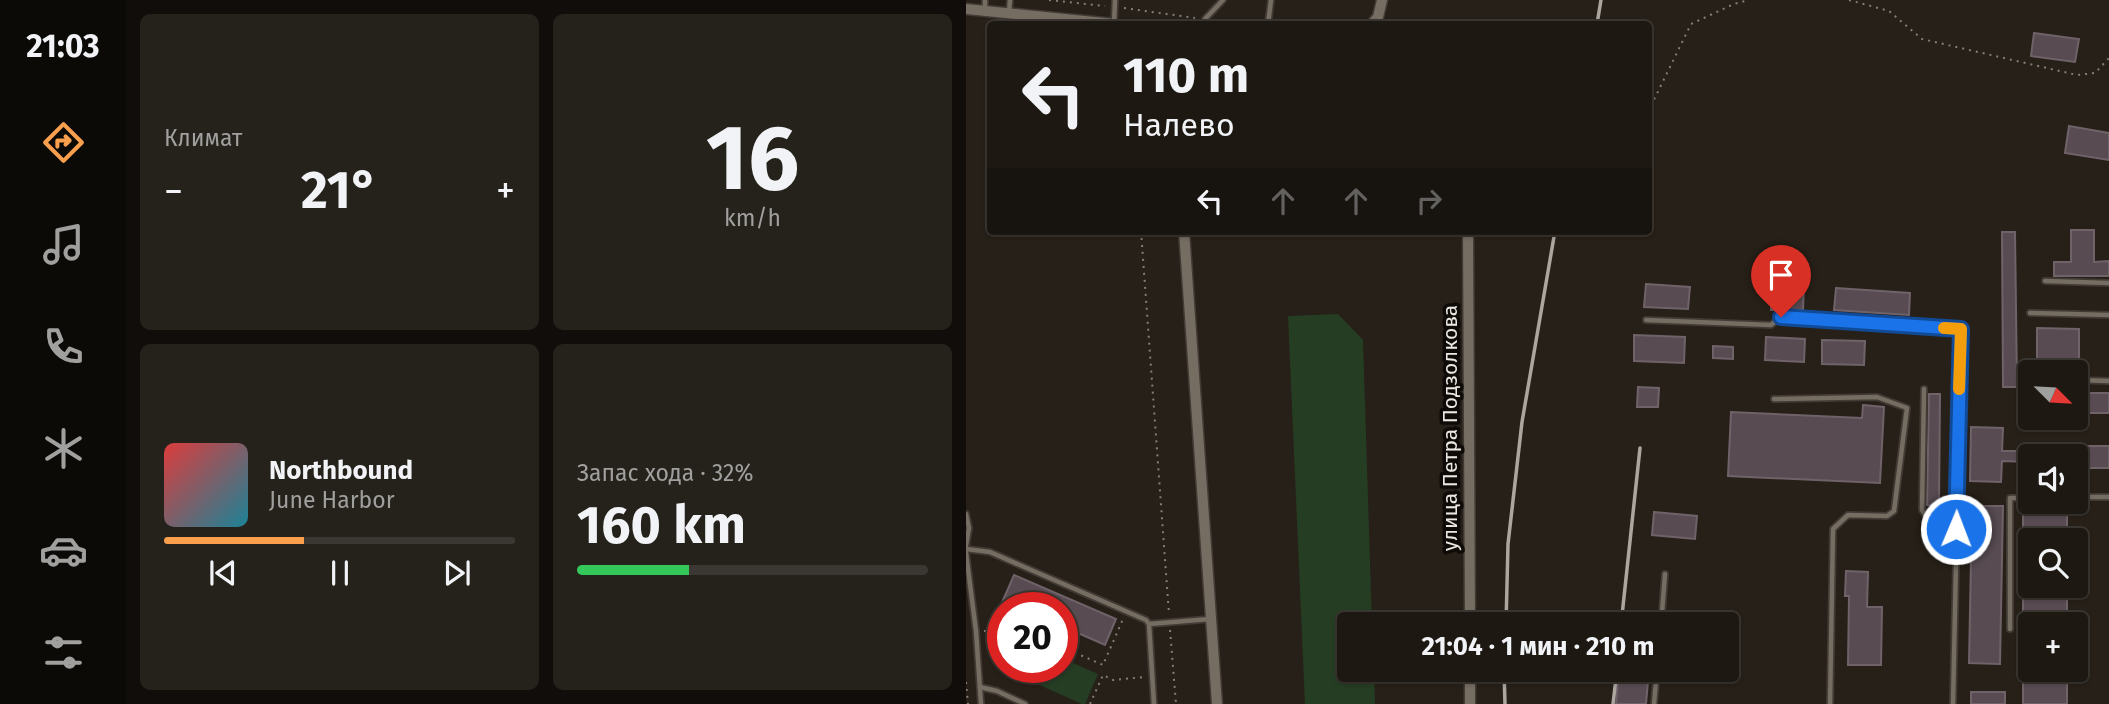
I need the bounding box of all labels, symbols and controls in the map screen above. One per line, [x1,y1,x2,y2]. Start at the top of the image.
text: 21:03 [26,27,100,65]
text: 110 m [1123,46,1249,105]
icon: left [1008,49,1099,140]
text: 16 [706,104,799,213]
text: Налево [1123,106,1235,144]
icon: directions [39,118,88,167]
text: Климат [164,124,242,152]
text: 21° [301,159,378,222]
text: − [164,168,183,214]
text: + [496,168,515,214]
icon: left [1191,182,1229,220]
icon: ahead [1264,182,1302,220]
icon: ahead [1337,182,1375,220]
icon: right [1410,182,1448,220]
text: km/h [724,204,781,232]
icon: music [39,220,88,269]
pin [1751,245,1811,317]
icon: arrive [1762,256,1800,294]
street label: улица Петра Подзолкова [1437,305,1463,551]
icon: phone [39,322,88,371]
north arrow [2018,360,2088,430]
map controls [2018,360,2088,682]
icon: climate [39,424,88,473]
button: sound [2018,444,2088,514]
text: Northbound [269,455,413,486]
text: Запас хода · 32% [577,459,754,487]
text: June Harbor [269,486,395,514]
position arrow [1919,492,1993,566]
text: 160 km [577,494,746,557]
icon: car [39,526,88,575]
button: search [2018,528,2088,598]
icon: previous [204,554,242,592]
icon: pause [321,554,359,592]
icon: next [438,554,476,592]
speed limit sign: 20 [987,592,1078,683]
button: + [2018,612,2088,682]
icon: filters [39,628,88,677]
text: 21:04 · 1 мин · 210 m [1422,631,1654,662]

